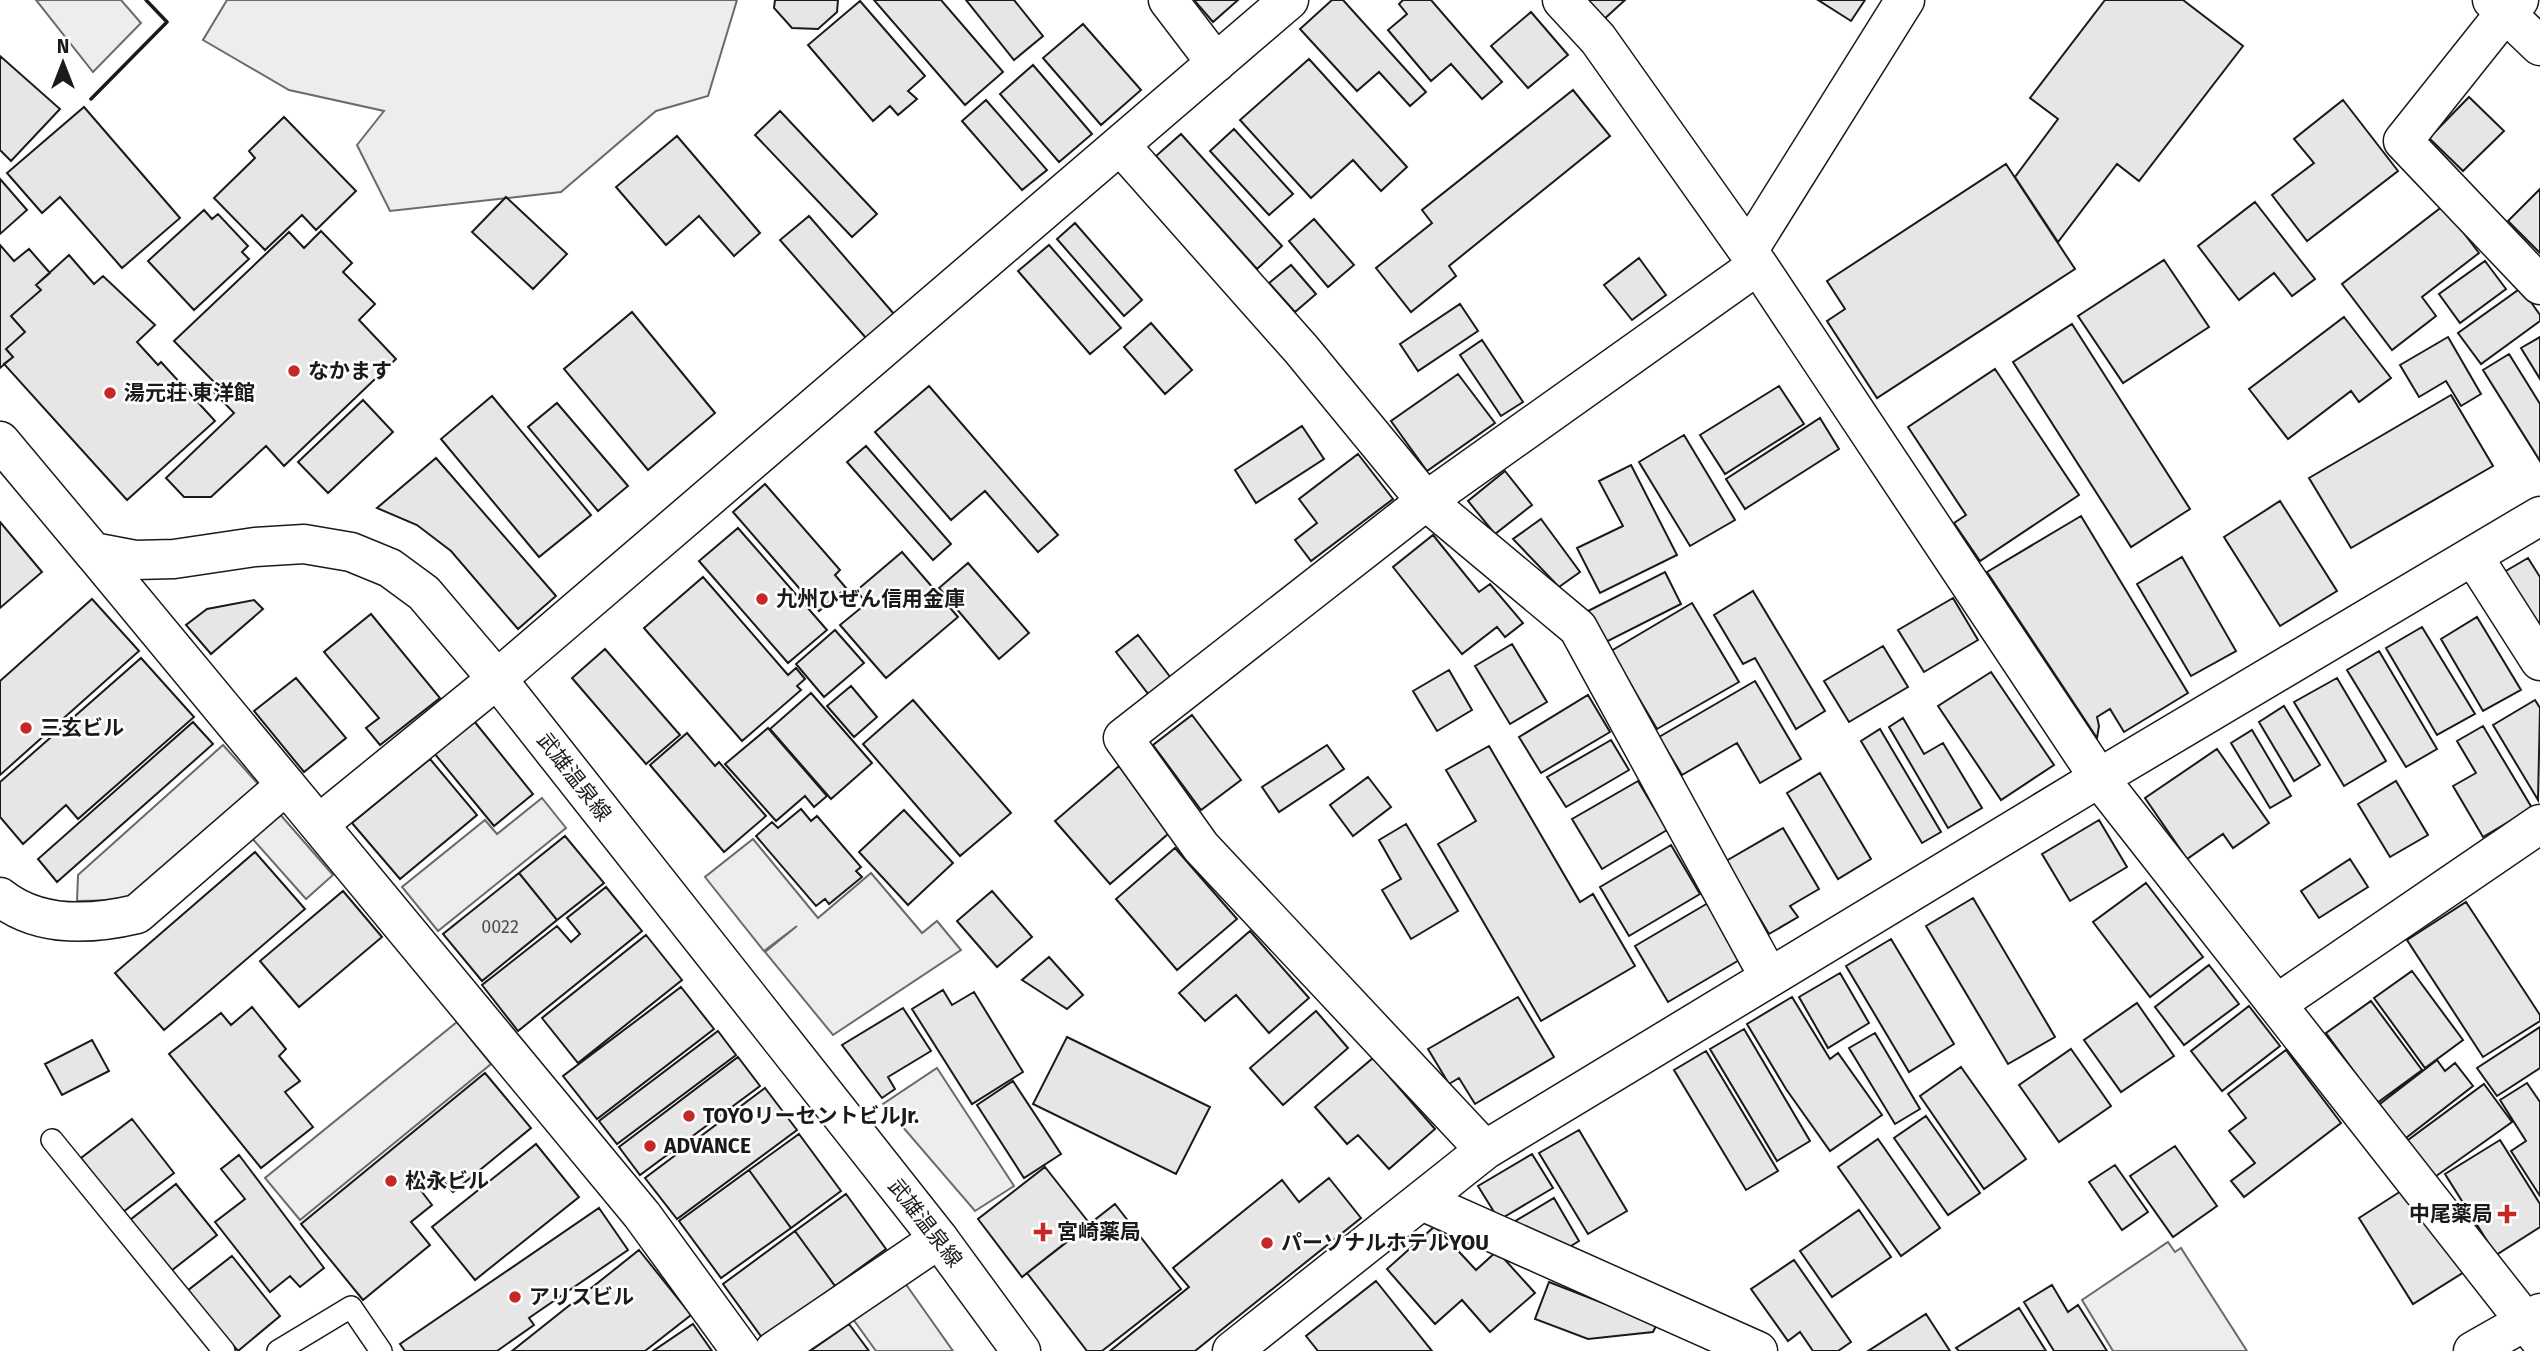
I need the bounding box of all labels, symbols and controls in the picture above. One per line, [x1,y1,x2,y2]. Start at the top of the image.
north arrow [28,28,98,98]
text: N [57,35,69,58]
place label: なかます [308,358,392,384]
marker: なかます [286,363,302,379]
place label: 湯元荘 東洋館 [124,380,255,406]
marker: 湯元荘 東洋館 [102,385,118,401]
place label: 九州ひぜん信用金庫 [776,586,965,612]
marker: 九州ひぜん信用金庫 [754,591,770,607]
place label: 三玄ビル [40,715,124,741]
marker: 三玄ビル [18,720,34,736]
street label: 武雄温泉線 [531,728,617,826]
house number: 0022 [481,916,519,938]
place label: TOYOリーセントビルJr. [703,1103,919,1129]
marker: TOYOリーセントビルJr. [681,1108,697,1124]
place label: ADVANCE [663,1133,751,1159]
marker: ADVANCE [642,1138,658,1154]
place label: 松永ビル [405,1168,489,1194]
marker: 松永ビル [383,1173,399,1189]
street label: 武雄温泉線 [882,1174,968,1272]
place label: 中尾薬局 [2409,1201,2493,1227]
marker: 中尾薬局 [2499,1206,2515,1222]
place label: 宮崎薬局 [1057,1219,1141,1245]
marker: 宮崎薬局 [1035,1224,1051,1240]
place label: パーソナルホテルYOU [1281,1230,1489,1256]
marker: パーソナルホテルYOU [1259,1235,1275,1251]
place label: アリスビル [529,1284,634,1310]
marker: アリスビル [507,1289,523,1305]

